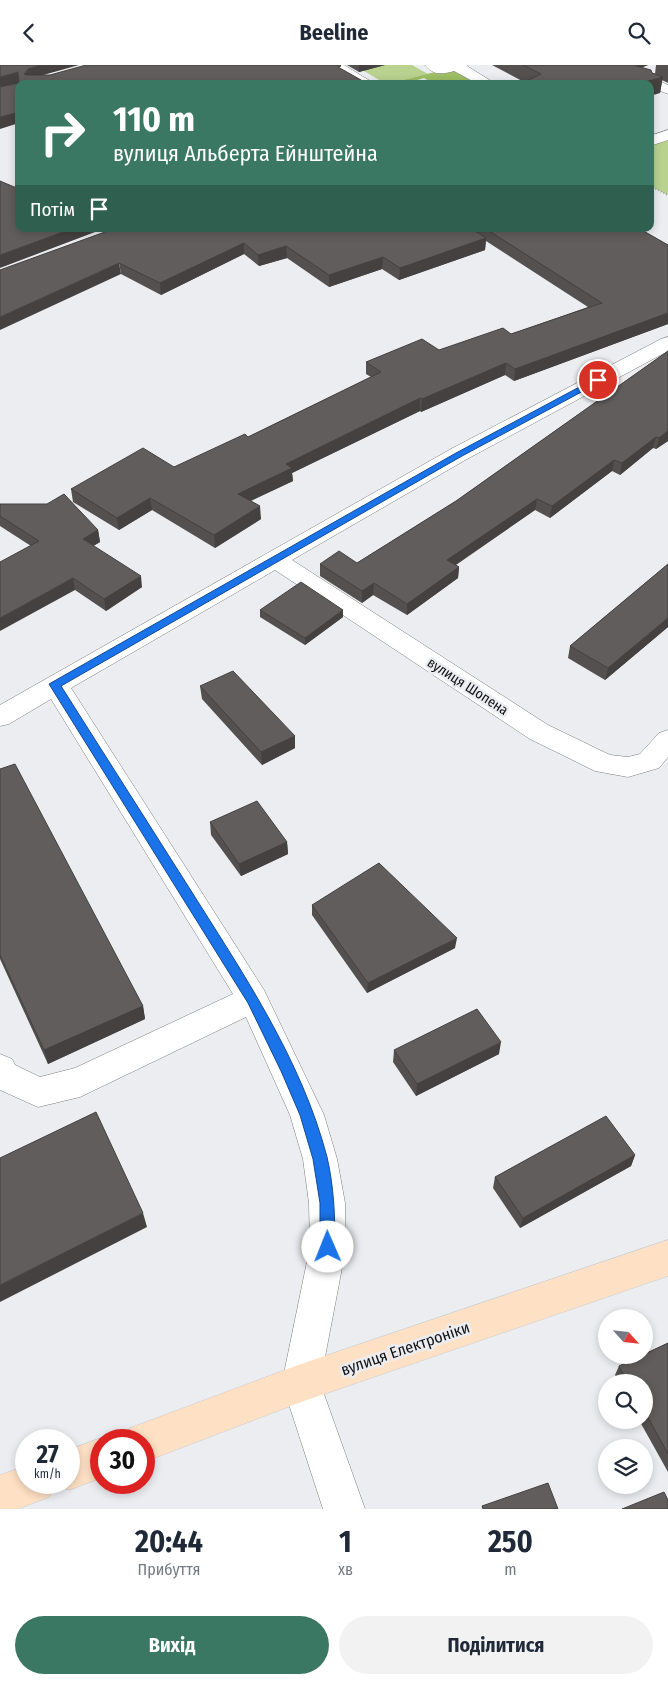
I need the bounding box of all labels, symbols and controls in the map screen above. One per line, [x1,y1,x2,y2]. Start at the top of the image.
icon: back [15,19,43,47]
text: Beeline [300,19,369,46]
icon: search [625,19,653,47]
text: 110 m [113,98,195,140]
icon: right [30,100,95,165]
text: вулиця Альберта Ейнштейна [113,140,378,167]
icon: arrive [85,195,113,223]
text: Потім [30,198,75,221]
pin [577,359,619,401]
icon: arrive [584,366,612,394]
street label: вулиця Шопена [424,654,511,719]
position arrow [301,1220,353,1272]
north arrow [598,1309,652,1364]
map controls [598,1309,653,1494]
street label: вулиця Електроніки [338,1318,472,1379]
button: search [598,1374,653,1429]
speed limit sign: 30 [90,1429,155,1494]
button: layers [598,1439,653,1494]
text: 27 [36,1440,59,1470]
text: km/h [34,1467,61,1481]
text: 20:44 [135,1524,203,1560]
text: 1 [339,1524,352,1560]
text: 250 [488,1524,533,1560]
text: Прибуття [137,1560,200,1579]
text: хв [338,1560,353,1579]
text: m [504,1560,517,1579]
button: Вихід [15,1616,329,1674]
button: Поділитися [339,1616,653,1674]

